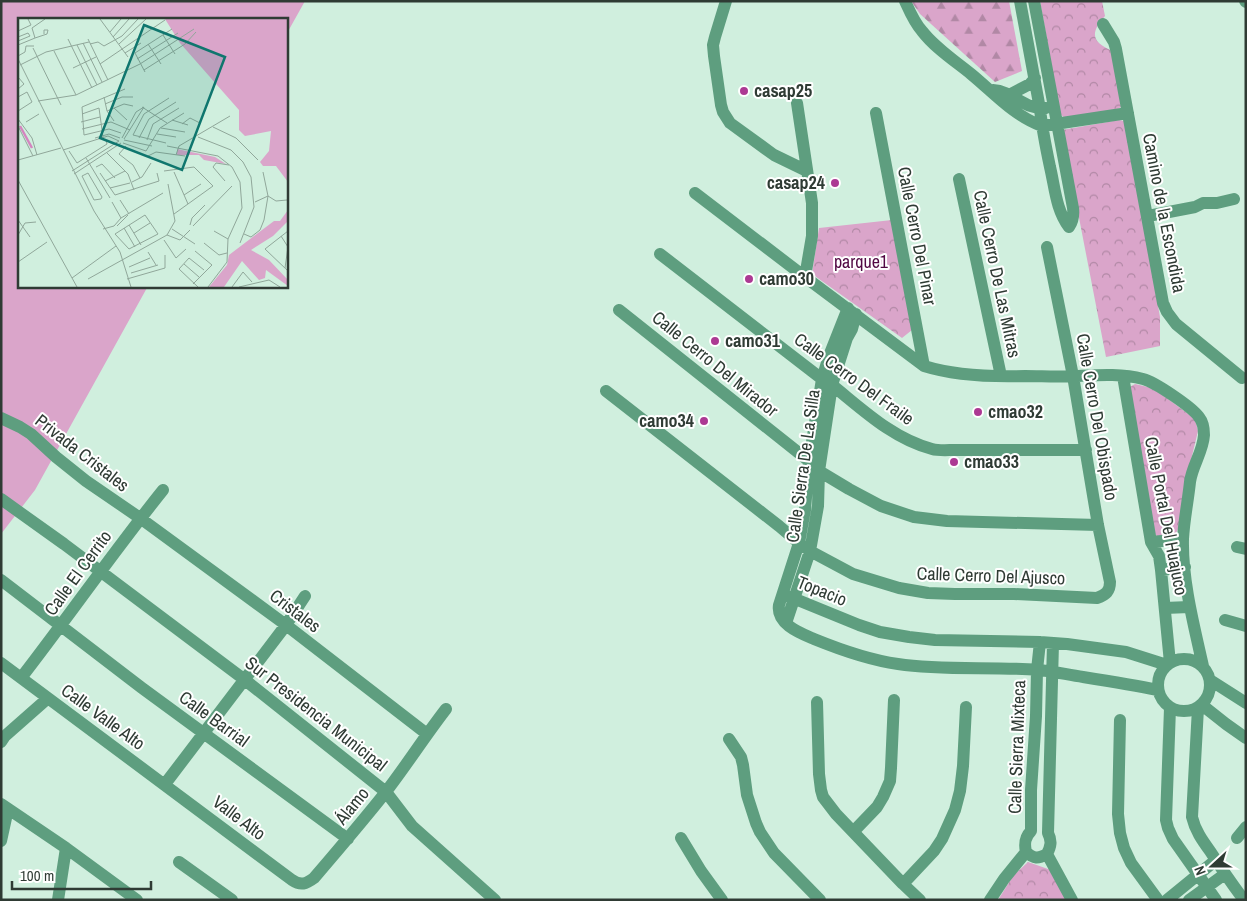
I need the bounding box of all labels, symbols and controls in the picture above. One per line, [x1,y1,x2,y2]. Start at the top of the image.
inset map [18,18,288,288]
place label: casap25 [754,78,812,103]
marker: casap25 [738,85,750,97]
street label: Camino de la Escondida [1137,131,1192,295]
street label: Calle Cerro Del Pinar [892,165,943,307]
place label: casap24 [767,170,826,195]
marker: casap24 [829,177,841,189]
street label: Calle Cerro De Las Mitras [968,188,1027,360]
park label: parque1 [834,249,889,274]
place label: camo30 [759,266,814,291]
marker: camo30 [743,273,755,285]
street label: Calle Cerro Del Mirador [647,305,784,422]
street label: Calle Cerro Del Fraile [789,327,919,431]
place label: camo31 [725,328,781,353]
street label: Calle Cerro Del Obispado [1071,332,1124,502]
marker: camo31 [709,335,721,347]
street label: Calle Sierra De La Silla [779,388,826,544]
place label: cmao32 [988,399,1043,424]
marker: cmao32 [972,406,984,418]
street label: Privada Cristales [30,408,135,497]
place label: camo34 [639,408,695,433]
marker: camo34 [698,415,710,427]
street label: Calle Portal Del Huajuco [1139,435,1194,597]
place label: cmao33 [964,449,1019,474]
marker: cmao33 [948,456,960,468]
street label: Calle El Cerrito [38,525,117,621]
street label: Calle Cerro Del Ajusco [916,560,1066,591]
street label: Topacio [794,569,851,612]
street label: Cristales [265,583,326,638]
street label: Sur Presidencia Municipal [240,650,393,777]
street label: Calle Valle Alto [56,678,150,756]
street label: Calle Sierra Mixteca [1002,680,1031,814]
street label: Calle Barrial [174,685,254,753]
street label: Álamo [328,782,374,831]
street label: Valle Alto [208,789,271,846]
north arrow [1187,841,1237,891]
scale bar [12,858,151,890]
text: N [1190,864,1210,878]
text: 100 m [20,865,54,886]

